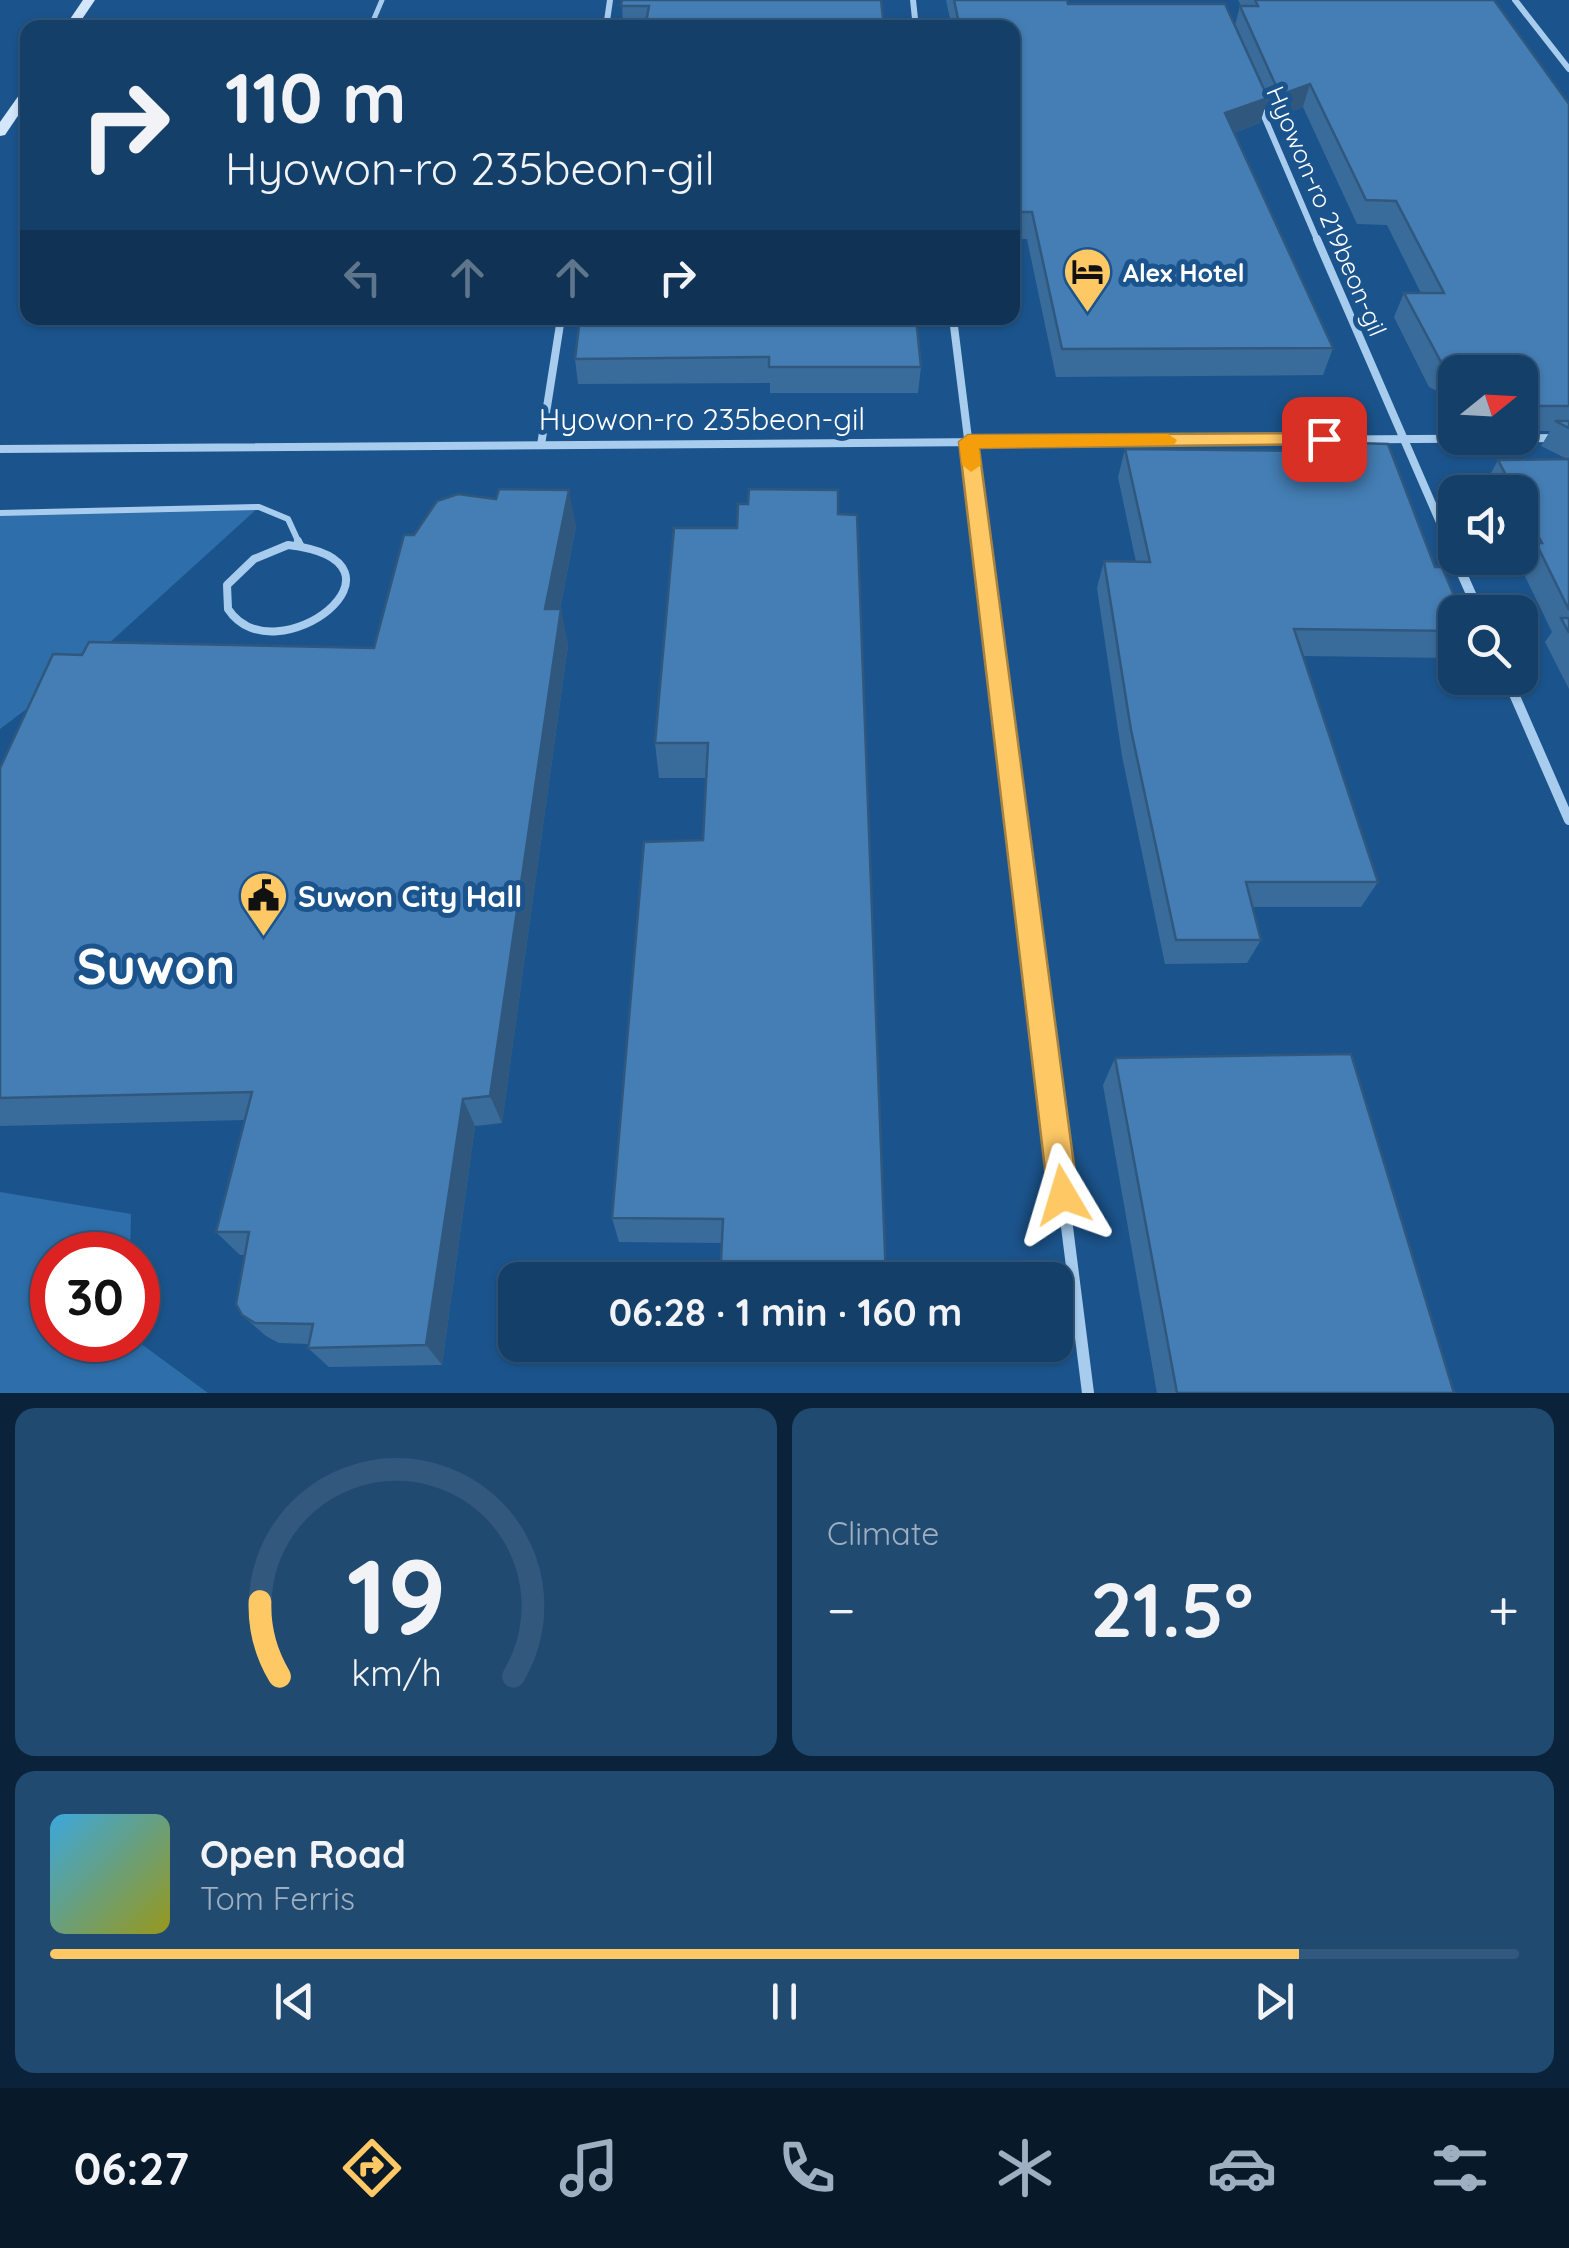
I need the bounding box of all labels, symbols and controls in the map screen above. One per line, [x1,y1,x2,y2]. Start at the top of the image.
text: 110 m [225,53,407,141]
icon: right [60,60,190,190]
street label: Hyowon-ro 219beon-gil [1260,81,1394,341]
text: Hyowon-ro 235beon-gil [225,140,715,196]
hotel icon: Alex Hotel [1062,246,1114,314]
icon: left [335,250,390,305]
icon: ahead [440,250,495,305]
icon: ahead [545,250,600,305]
icon: right [650,250,705,305]
place label: Alex Hotel [1123,257,1245,288]
north arrow [1438,355,1538,455]
map controls [1438,355,1538,695]
pin [1282,397,1367,482]
street label: Hyowon-ro 235beon-gil [539,400,865,438]
icon: arrive [1297,412,1352,467]
button: sound [1438,475,1538,575]
button: search [1438,595,1538,695]
public building icon: Suwon City Hall [237,870,289,938]
place label: Suwon City Hall [298,877,522,915]
district label: Suwon [77,934,235,997]
position arrow [1011,1143,1115,1247]
speed limit sign: 30 [30,1232,160,1362]
text: 06:28 · 1 min · 160 m [609,1288,962,1336]
text: Climate [827,1513,939,1553]
text: 19 [346,1530,446,1660]
text: 21.5° [1090,1562,1253,1656]
text: − [827,1575,856,1644]
text: + [1488,1575,1519,1644]
text: km/h [351,1650,441,1695]
text: Open Road [200,1830,406,1878]
text: Tom Ferris [200,1878,355,1918]
icon: previous [267,1974,322,2029]
icon: pause [757,1974,812,2029]
icon: next [1247,1974,1302,2029]
icon: directions [337,2133,407,2203]
icon: music [554,2133,624,2203]
icon: phone [772,2133,842,2203]
icon: climate [990,2133,1060,2203]
icon: car [1207,2133,1277,2203]
icon: filters [1425,2133,1495,2203]
text: 06:27 [74,2140,189,2196]

